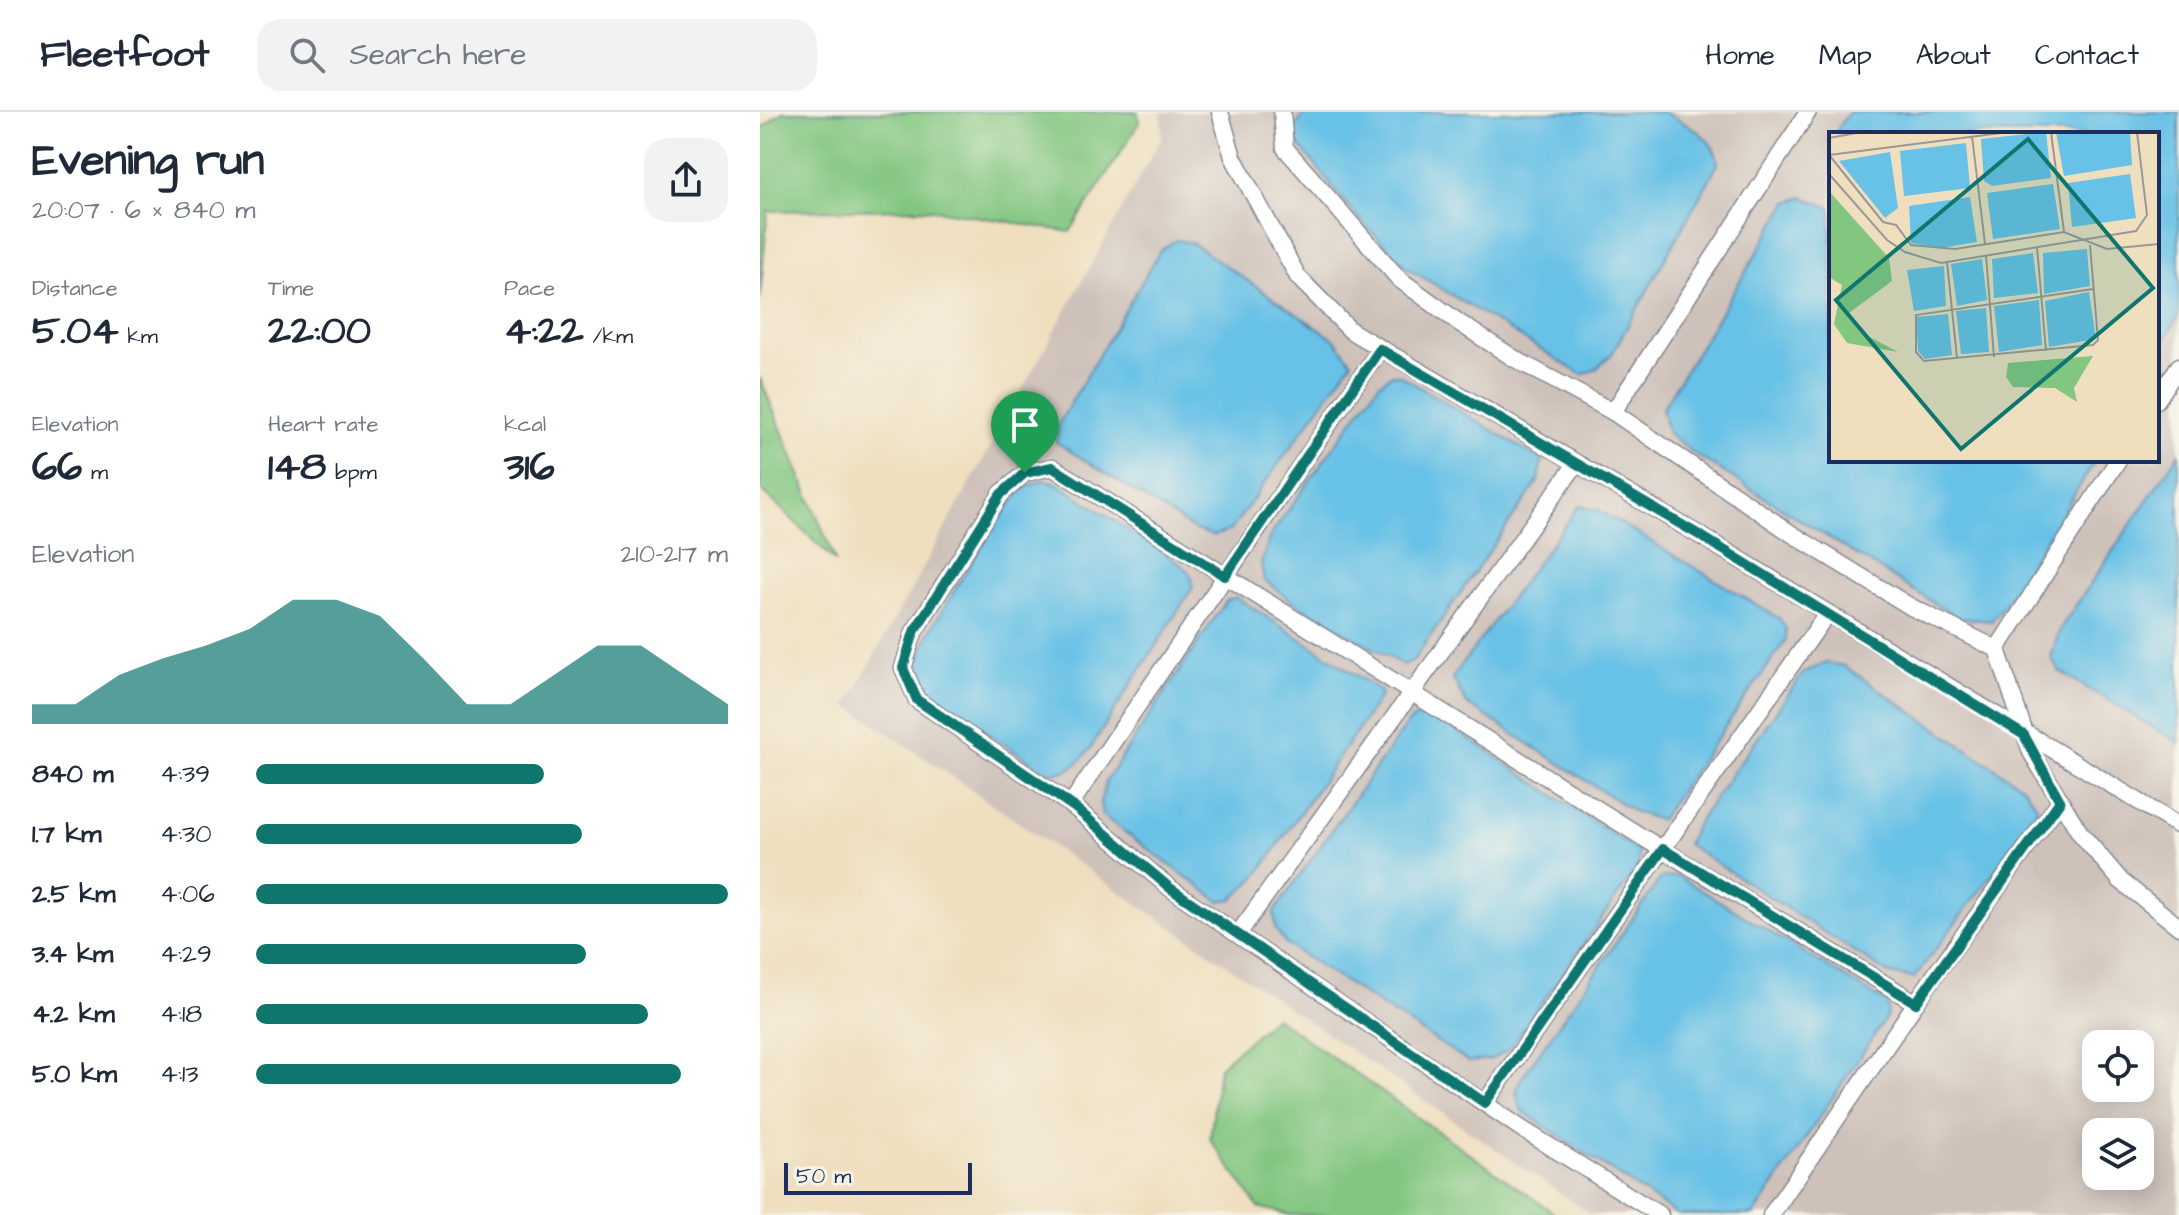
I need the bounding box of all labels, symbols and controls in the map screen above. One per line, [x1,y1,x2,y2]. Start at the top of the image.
search box [257,19,817,91]
text: Fleetfoot [40,29,209,81]
icon: search [285,33,329,77]
text: Search here [349,34,527,76]
text: Home [1705,36,1775,75]
text: Map [1819,36,1872,75]
text: About [1916,36,1991,75]
text: Contact [2035,36,2139,75]
text: Evening run [32,131,264,192]
inset map [1829,132,2159,462]
button: share [644,138,728,222]
text: 20:07 · 6 × 840 m [32,192,255,228]
text: Distance [32,273,118,304]
text: Time [268,273,314,304]
text: Pace [504,273,555,304]
text: 5.04 [32,304,118,359]
text: 22:00 [268,304,371,359]
text: 4:22 [504,304,584,359]
text: km [118,321,158,352]
text: /km [584,321,633,352]
pin [991,391,1059,473]
icon: arrive [1003,403,1047,447]
text: Elevation [32,409,119,440]
text: Heart rate [268,409,378,440]
text: kcal [504,409,546,440]
text: 66 [32,440,82,495]
text: 148 [268,440,326,495]
text: 316 [504,440,555,495]
text: m [82,457,108,488]
text: bpm [326,457,377,488]
text: Elevation [32,536,134,572]
text: 210–217 m [620,536,728,572]
text: 840 m [32,756,114,792]
text: 4:39 [160,756,210,792]
text: 1.7 km [32,816,102,852]
text: 4:30 [160,816,212,852]
text: 2.5 km [32,876,116,912]
text: 4:06 [160,876,215,912]
text: 3.4 km [32,936,113,972]
text: 4:29 [160,936,212,972]
text: 4.2 km [32,996,115,1032]
text: 4:18 [160,996,202,1032]
map controls [2082,1030,2154,1190]
button: locate [2082,1030,2154,1102]
text: 5.0 km [32,1056,117,1092]
text: 4:13 [160,1056,199,1092]
button: layers [2082,1118,2154,1190]
scale bar [784,1159,972,1195]
text: 50 m [796,1161,851,1192]

